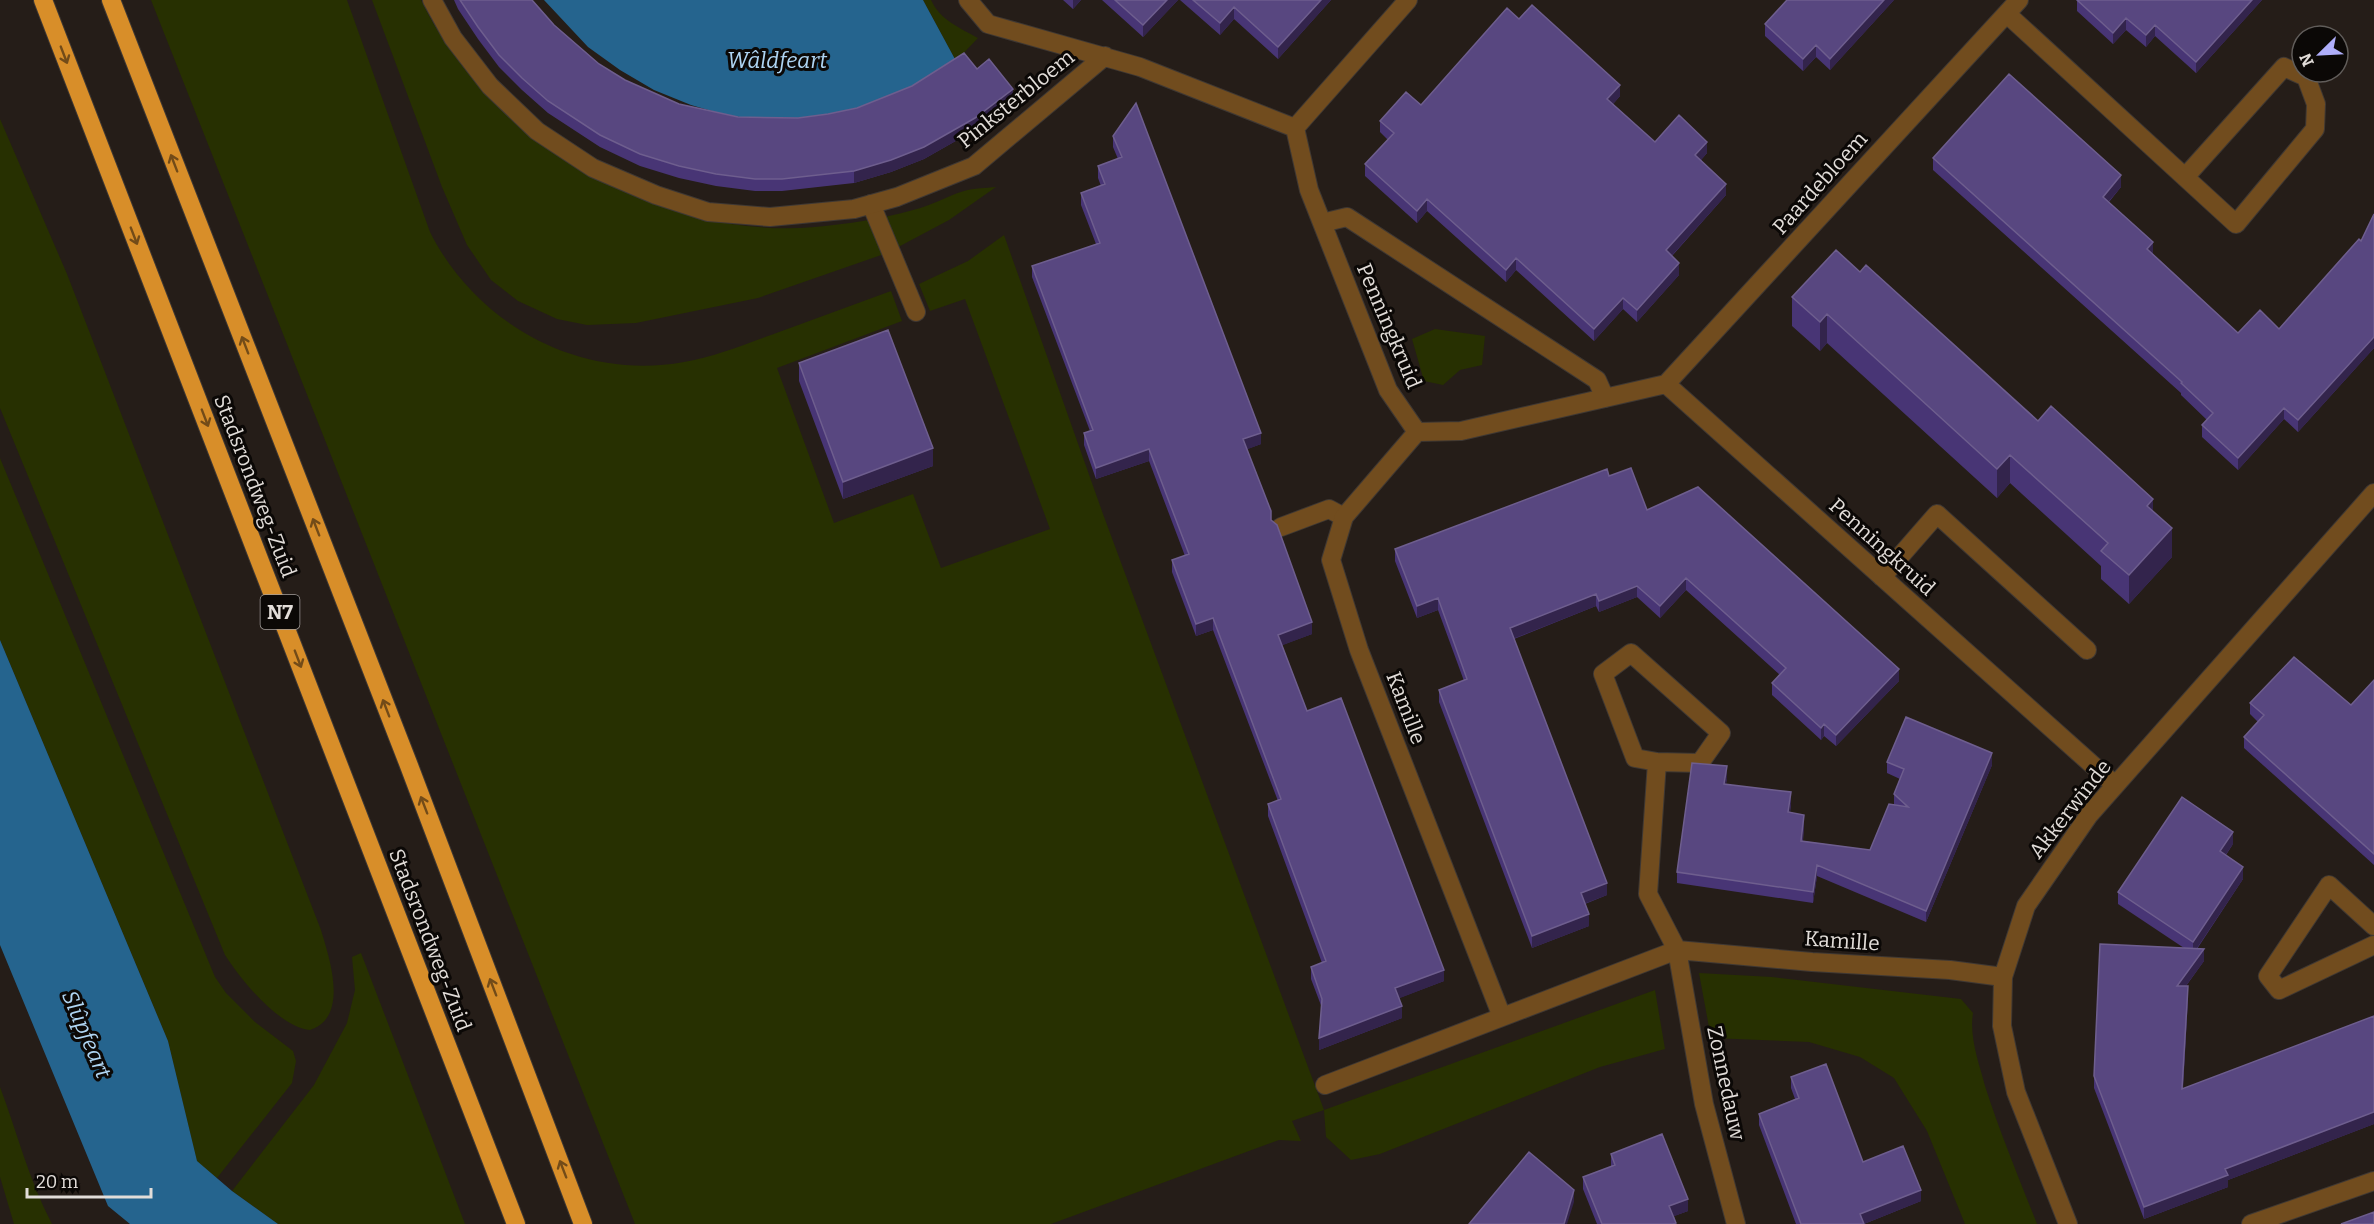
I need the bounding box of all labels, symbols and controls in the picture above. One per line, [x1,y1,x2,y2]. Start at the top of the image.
north arrow [2290,24,2350,84]
street label: Pinksterbloem [952,44,1080,154]
one-way arrow [59,45,70,63]
water label: Wâldfeart [727,47,827,74]
text: N [2296,50,2318,69]
street label: Paardebloem [1767,126,1873,240]
one-way arrow [168,154,179,173]
one-way arrow [129,227,140,245]
street label: Penningkruid [1351,259,1427,393]
one-way arrow [239,336,250,355]
street label: Stadsrondweg-Zuid [208,391,302,581]
one-way arrow [200,408,211,427]
street label: Penningkruid [1824,493,1940,601]
one-way arrow [309,518,320,536]
road number: N7 [260,595,300,629]
one-way arrow [293,649,304,668]
street label: Kamille [1380,668,1432,748]
one-way arrow [380,699,391,718]
street label: Akkerwinde [2023,754,2117,864]
one-way arrow [417,796,428,815]
street label: Stadsrondweg-Zuid [383,845,477,1035]
street label: Kamille [1804,925,1880,957]
one-way arrow [487,978,498,997]
water label: Slûpfeart [56,986,117,1082]
street label: Zonnedauw [1701,1024,1751,1143]
scale bar [27,1161,152,1199]
one-way arrow [556,1161,567,1179]
text: 20 m [36,1171,78,1193]

